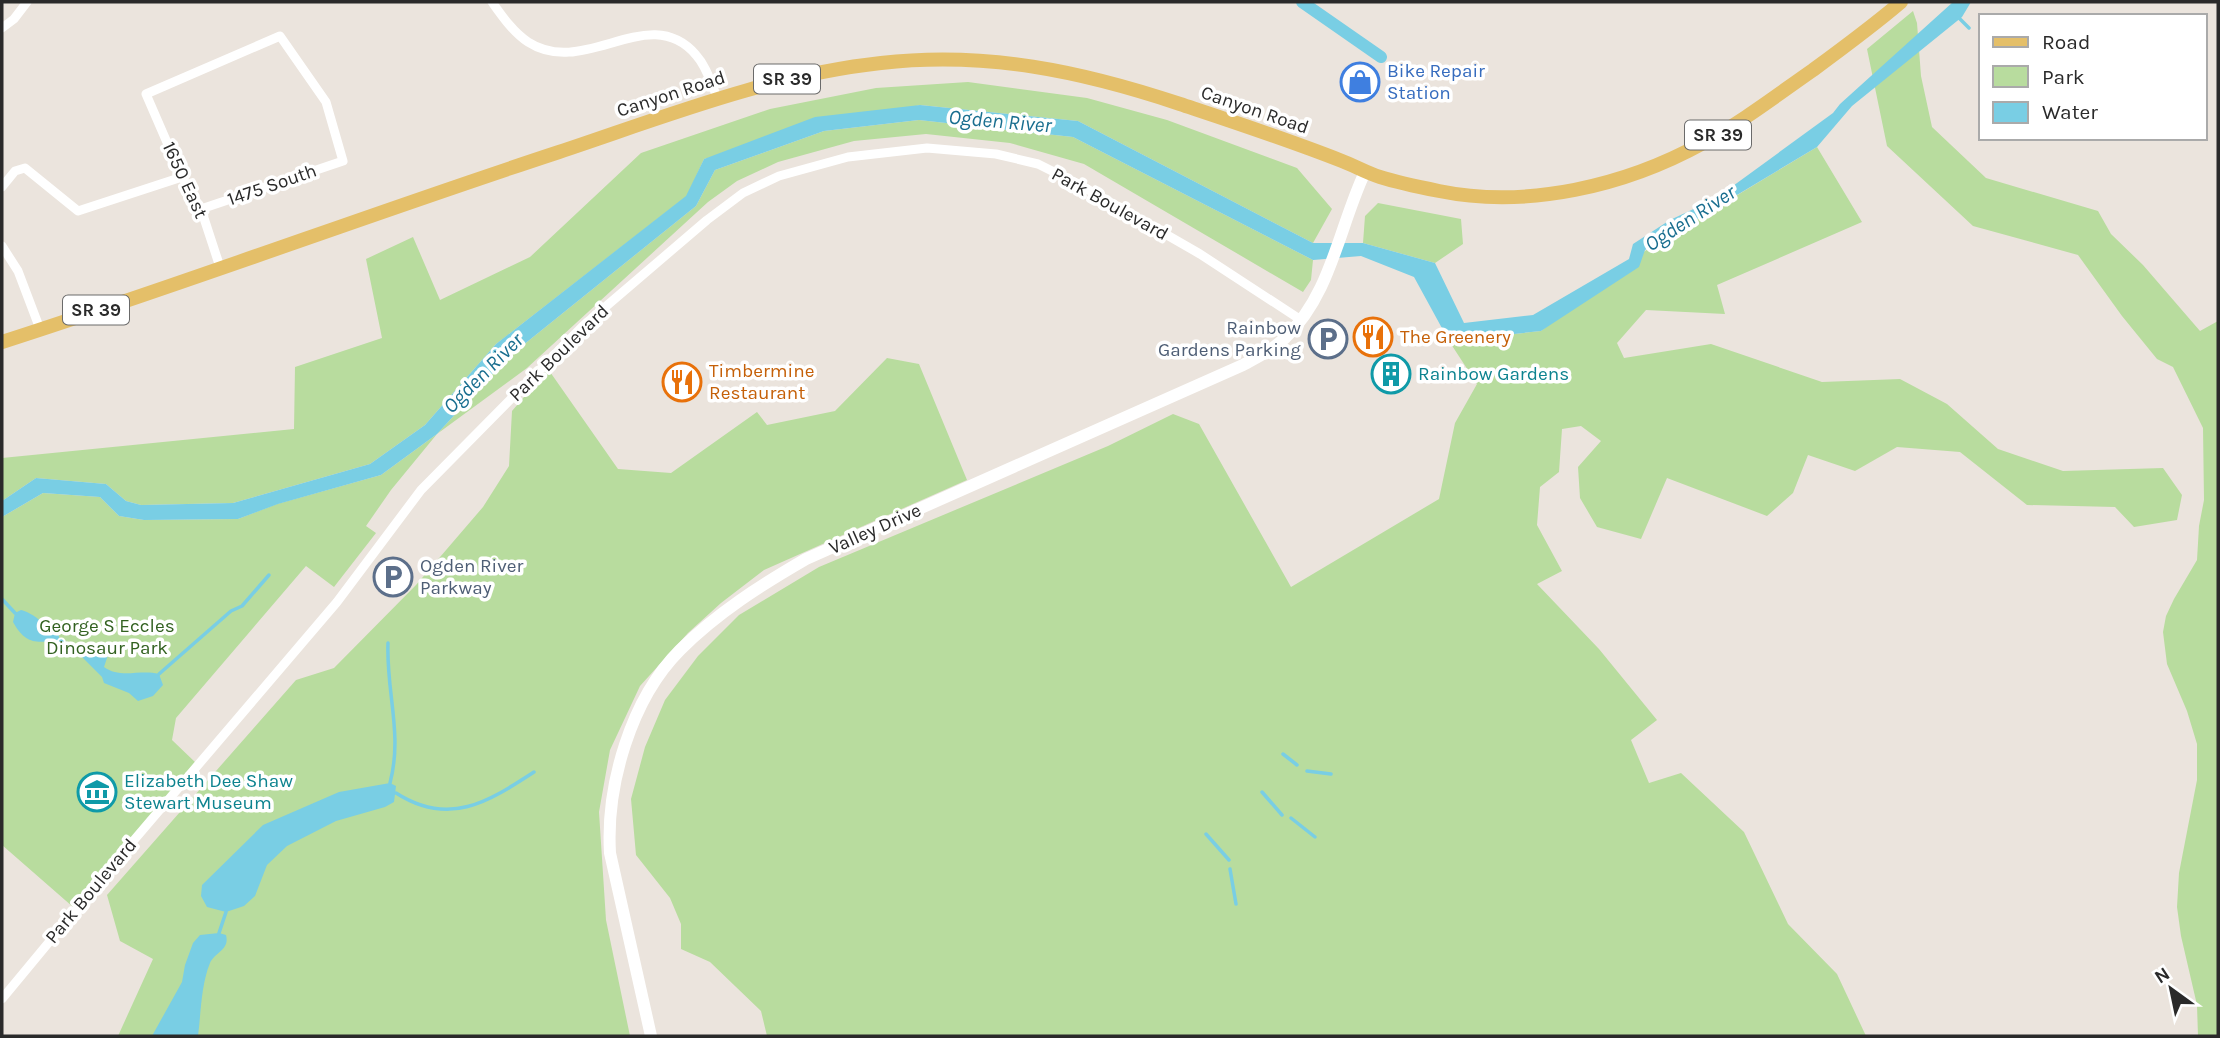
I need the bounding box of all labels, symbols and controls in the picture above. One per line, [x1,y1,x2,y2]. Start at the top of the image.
legend [1979,14,2206,140]
text: Road [2042,30,2090,54]
place label: Bike Repair Station [1387,60,1485,104]
shop icon: Bike Repair Station [1339,61,1381,103]
road number: SR 39 [754,64,820,94]
text: Park [2042,65,2085,89]
street label: Canyon Road [614,66,728,122]
street label: Canyon Road [1198,81,1312,139]
text: Water [2042,100,2098,124]
water label: Ogden River [947,105,1053,138]
road number: SR 39 [1685,120,1751,150]
street label: 1650 East [158,138,212,222]
street label: 1475 South [224,159,320,211]
street label: Park Boulevard [1048,163,1172,245]
water label: Ogden River [1640,179,1741,256]
road number: SR 39 [63,296,129,324]
street label: Park Boulevard [505,300,613,406]
restaurant icon: The Greenery [1352,316,1394,358]
place label: Rainbow Gardens Parking [1158,317,1301,361]
parking icon: Rainbow Gardens Parking [1307,318,1349,360]
place label: The Greenery [1400,326,1511,348]
water label: Ogden River [438,327,529,418]
building icon: Rainbow Gardens [1370,353,1412,395]
place label: Timbermine Restaurant [709,360,815,404]
restaurant icon: Timbermine Restaurant [661,361,703,403]
place label: Rainbow Gardens [1418,363,1569,385]
street label: Valley Drive [825,499,925,559]
place label: Ogden River Parkway [420,555,524,599]
parking icon: Ogden River Parkway [372,556,414,598]
park label: George S Eccles Dinosaur Park [39,615,175,659]
place label: Elizabeth Dee Shaw Stewart Museum [124,770,293,814]
museum icon: Elizabeth Dee Shaw Stewart Museum [76,771,118,813]
street label: Park Boulevard [41,834,141,948]
north arrow [2136,954,2206,1024]
text: N [2151,963,2174,989]

